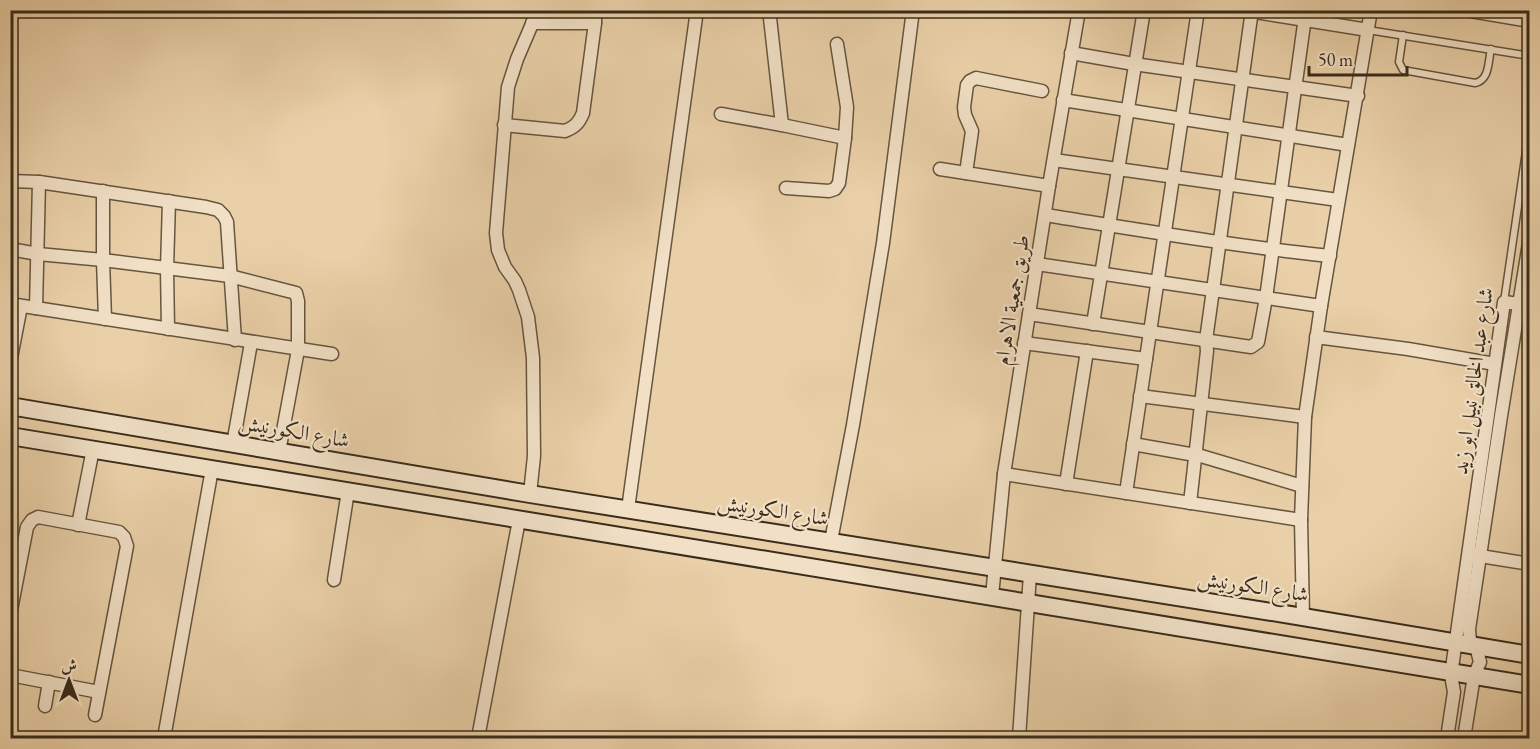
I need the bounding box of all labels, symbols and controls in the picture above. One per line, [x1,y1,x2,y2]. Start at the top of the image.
scale bar [1309,39,1406,77]
text: 50 m [1318,48,1353,71]
street label: طريق جمعية الاهرام [988,233,1040,368]
street label: شارع عبد الخالق نبيل ابو زيد [1446,286,1504,477]
street label: شارع الكورنيش [236,407,352,458]
street label: شارع الكورنيش [715,487,831,537]
street label: شارع الكورنيش [1195,563,1311,613]
north arrow [39,650,99,710]
text: ش [61,655,77,676]

